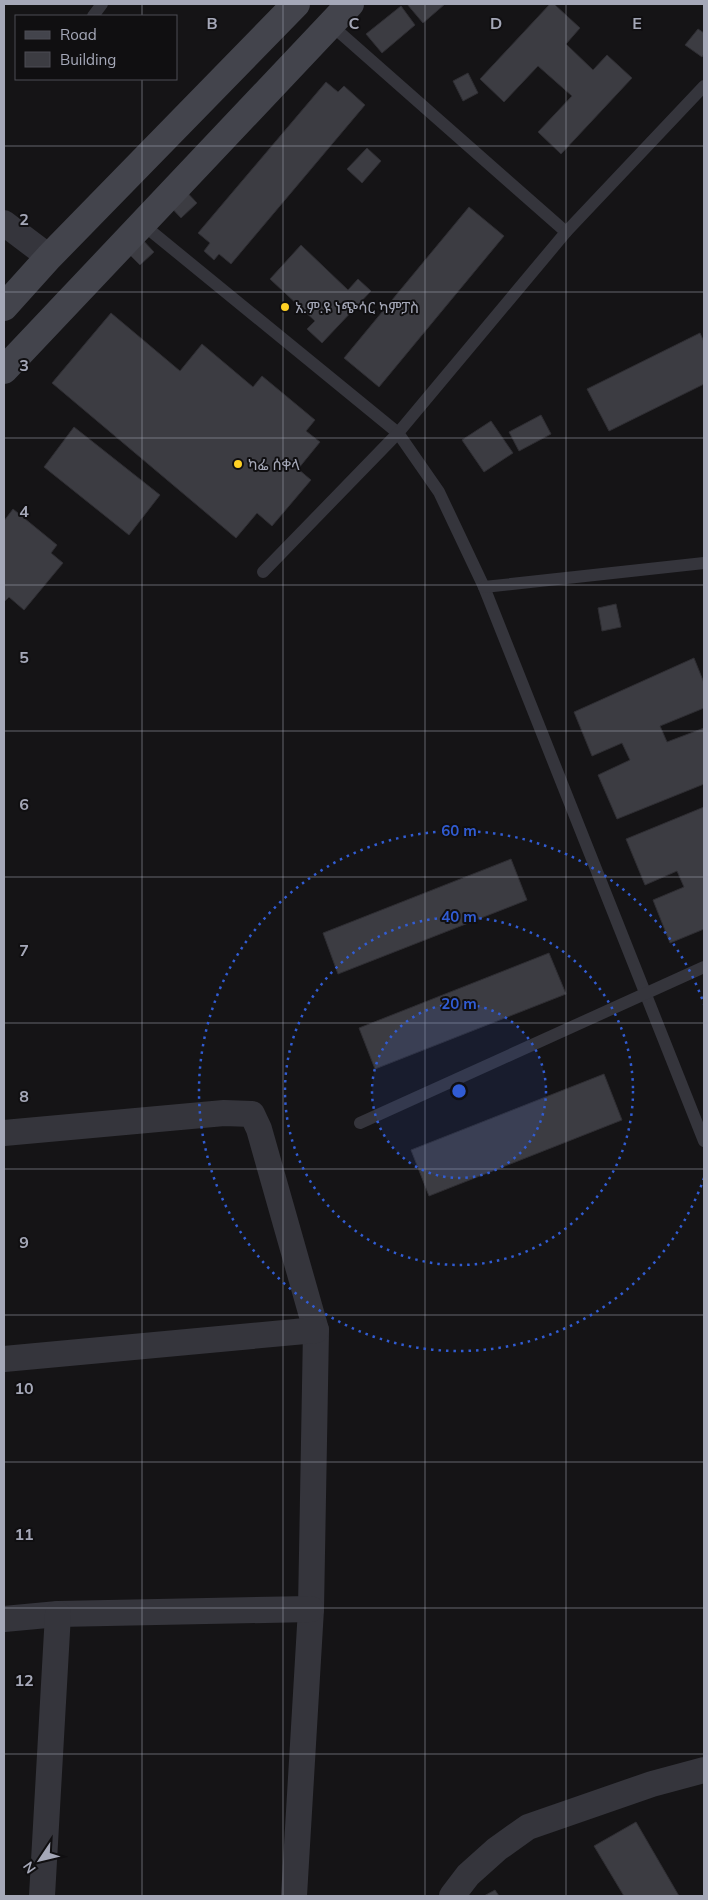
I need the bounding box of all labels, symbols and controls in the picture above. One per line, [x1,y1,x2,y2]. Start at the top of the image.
text: B [206,13,218,33]
text: C [349,13,360,33]
text: D [490,13,502,33]
text: E [632,13,642,33]
legend [15,15,178,80]
text: Road [60,25,97,44]
text: Building [60,50,116,69]
text: 2 [19,209,29,229]
place label: አ.ም.ዩ ነጭሳር ካምፓስ [295,298,419,317]
marker: አ.ም.ዩ ነጭሳር ካምፓስ [279,301,291,313]
text: 3 [19,355,29,375]
place label: ካፌ ሰቀላ [248,455,300,474]
marker: ካፌ ሰቀላ [232,458,244,470]
text: 4 [19,501,29,521]
text: 5 [19,647,29,667]
text: 6 [19,794,29,814]
text: 60 m [441,821,477,840]
text: 40 m [441,907,477,926]
text: 7 [19,940,29,960]
text: 20 m [441,994,477,1013]
centre of rings [450,1082,468,1100]
text: 8 [19,1086,29,1106]
text: 9 [19,1232,29,1252]
text: 10 [14,1378,34,1398]
text: 11 [14,1524,34,1544]
text: 12 [14,1670,34,1690]
north arrow [15,1835,65,1885]
text: N [19,1858,40,1877]

